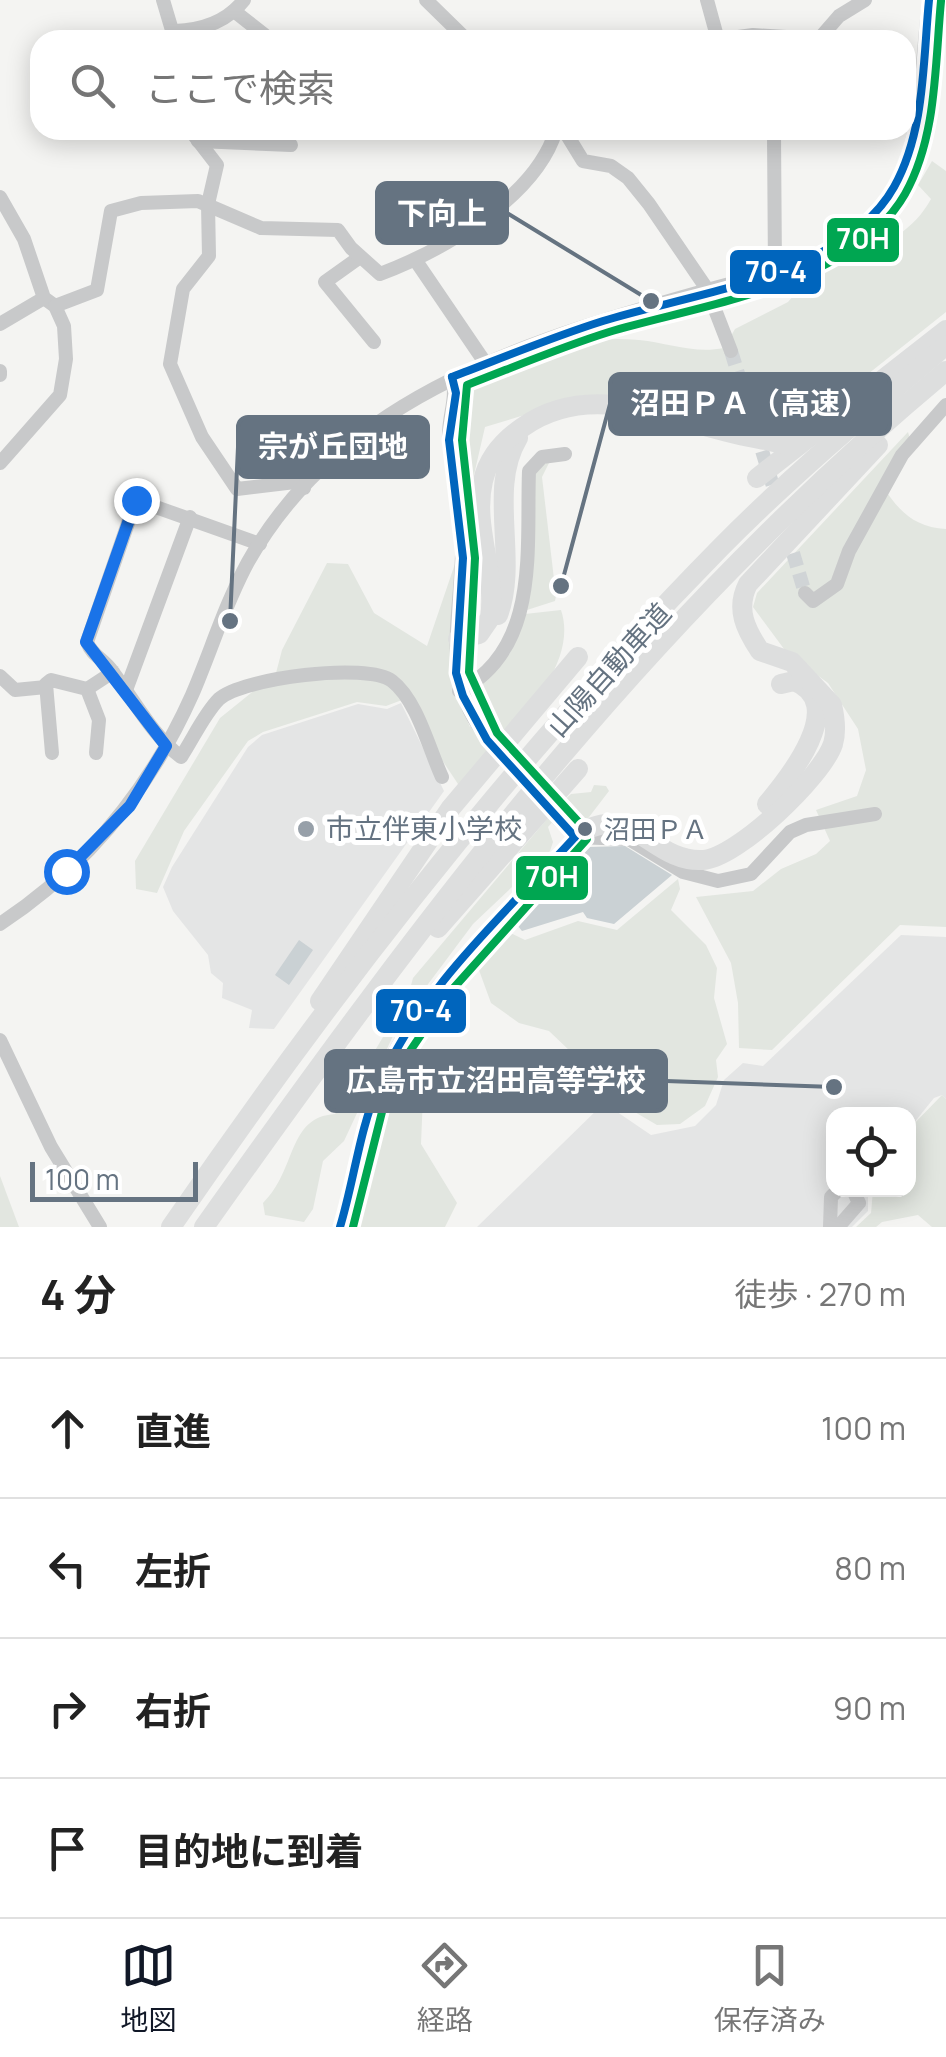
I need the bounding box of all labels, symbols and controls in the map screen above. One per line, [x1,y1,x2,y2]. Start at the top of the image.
search box [30,30,916,140]
icon: search [65,58,120,113]
text: ここで検索 [145,61,335,113]
callout: 下向上 [377,183,507,243]
text: 下向上 [397,192,487,233]
line badge: 70H [825,216,901,264]
text: 70H [836,219,890,257]
line badge: 70-4 [728,248,823,296]
text: 70-4 [745,252,807,290]
callout: 沼田ＰＡ（高速） [610,374,890,434]
text: 沼田ＰＡ（高速） [630,382,870,423]
callout: 宗が丘団地 [238,417,428,477]
text: 宗が丘団地 [258,425,408,466]
route end [114,478,160,524]
street label: 山陽自動車道 [538,594,679,744]
place label: 市立伴東小学校 [326,809,522,847]
place label: 沼田ＰＡ [604,811,708,847]
marker: 市立伴東小学校 [295,818,317,840]
marker: 沼田ＰＡ [575,819,595,839]
route start [44,849,90,895]
line badge: 70H [514,854,590,902]
text: 70H [525,857,579,895]
line badge: 70-4 [374,987,468,1035]
text: 70-4 [390,991,452,1029]
callout: 広島市立沼田高等学校 [326,1051,666,1111]
text: 広島市立沼田高等学校 [346,1059,646,1100]
map controls [826,1107,916,1197]
button: locate [826,1107,916,1197]
scale bar [30,1157,198,1202]
text: 100 m [45,1160,119,1198]
text: 4 分 [40,1265,116,1323]
text: 徒歩 · 270 m [735,1272,906,1316]
icon: ahead [40,1401,95,1456]
text: 直進 [135,1404,211,1456]
text: 100 m [821,1406,906,1450]
icon: left [40,1541,95,1596]
text: 左折 [135,1544,211,1596]
text: 80 m [834,1546,906,1590]
icon: right [40,1681,95,1736]
text: 右折 [135,1684,211,1736]
text: 90 m [833,1686,906,1730]
icon: arrive [40,1821,95,1876]
text: 目的地に到着 [135,1824,363,1876]
tab: 地図 [120,1938,176,2038]
tab: 経路 [417,1938,473,2038]
tab: 保存済み [714,1938,826,2038]

